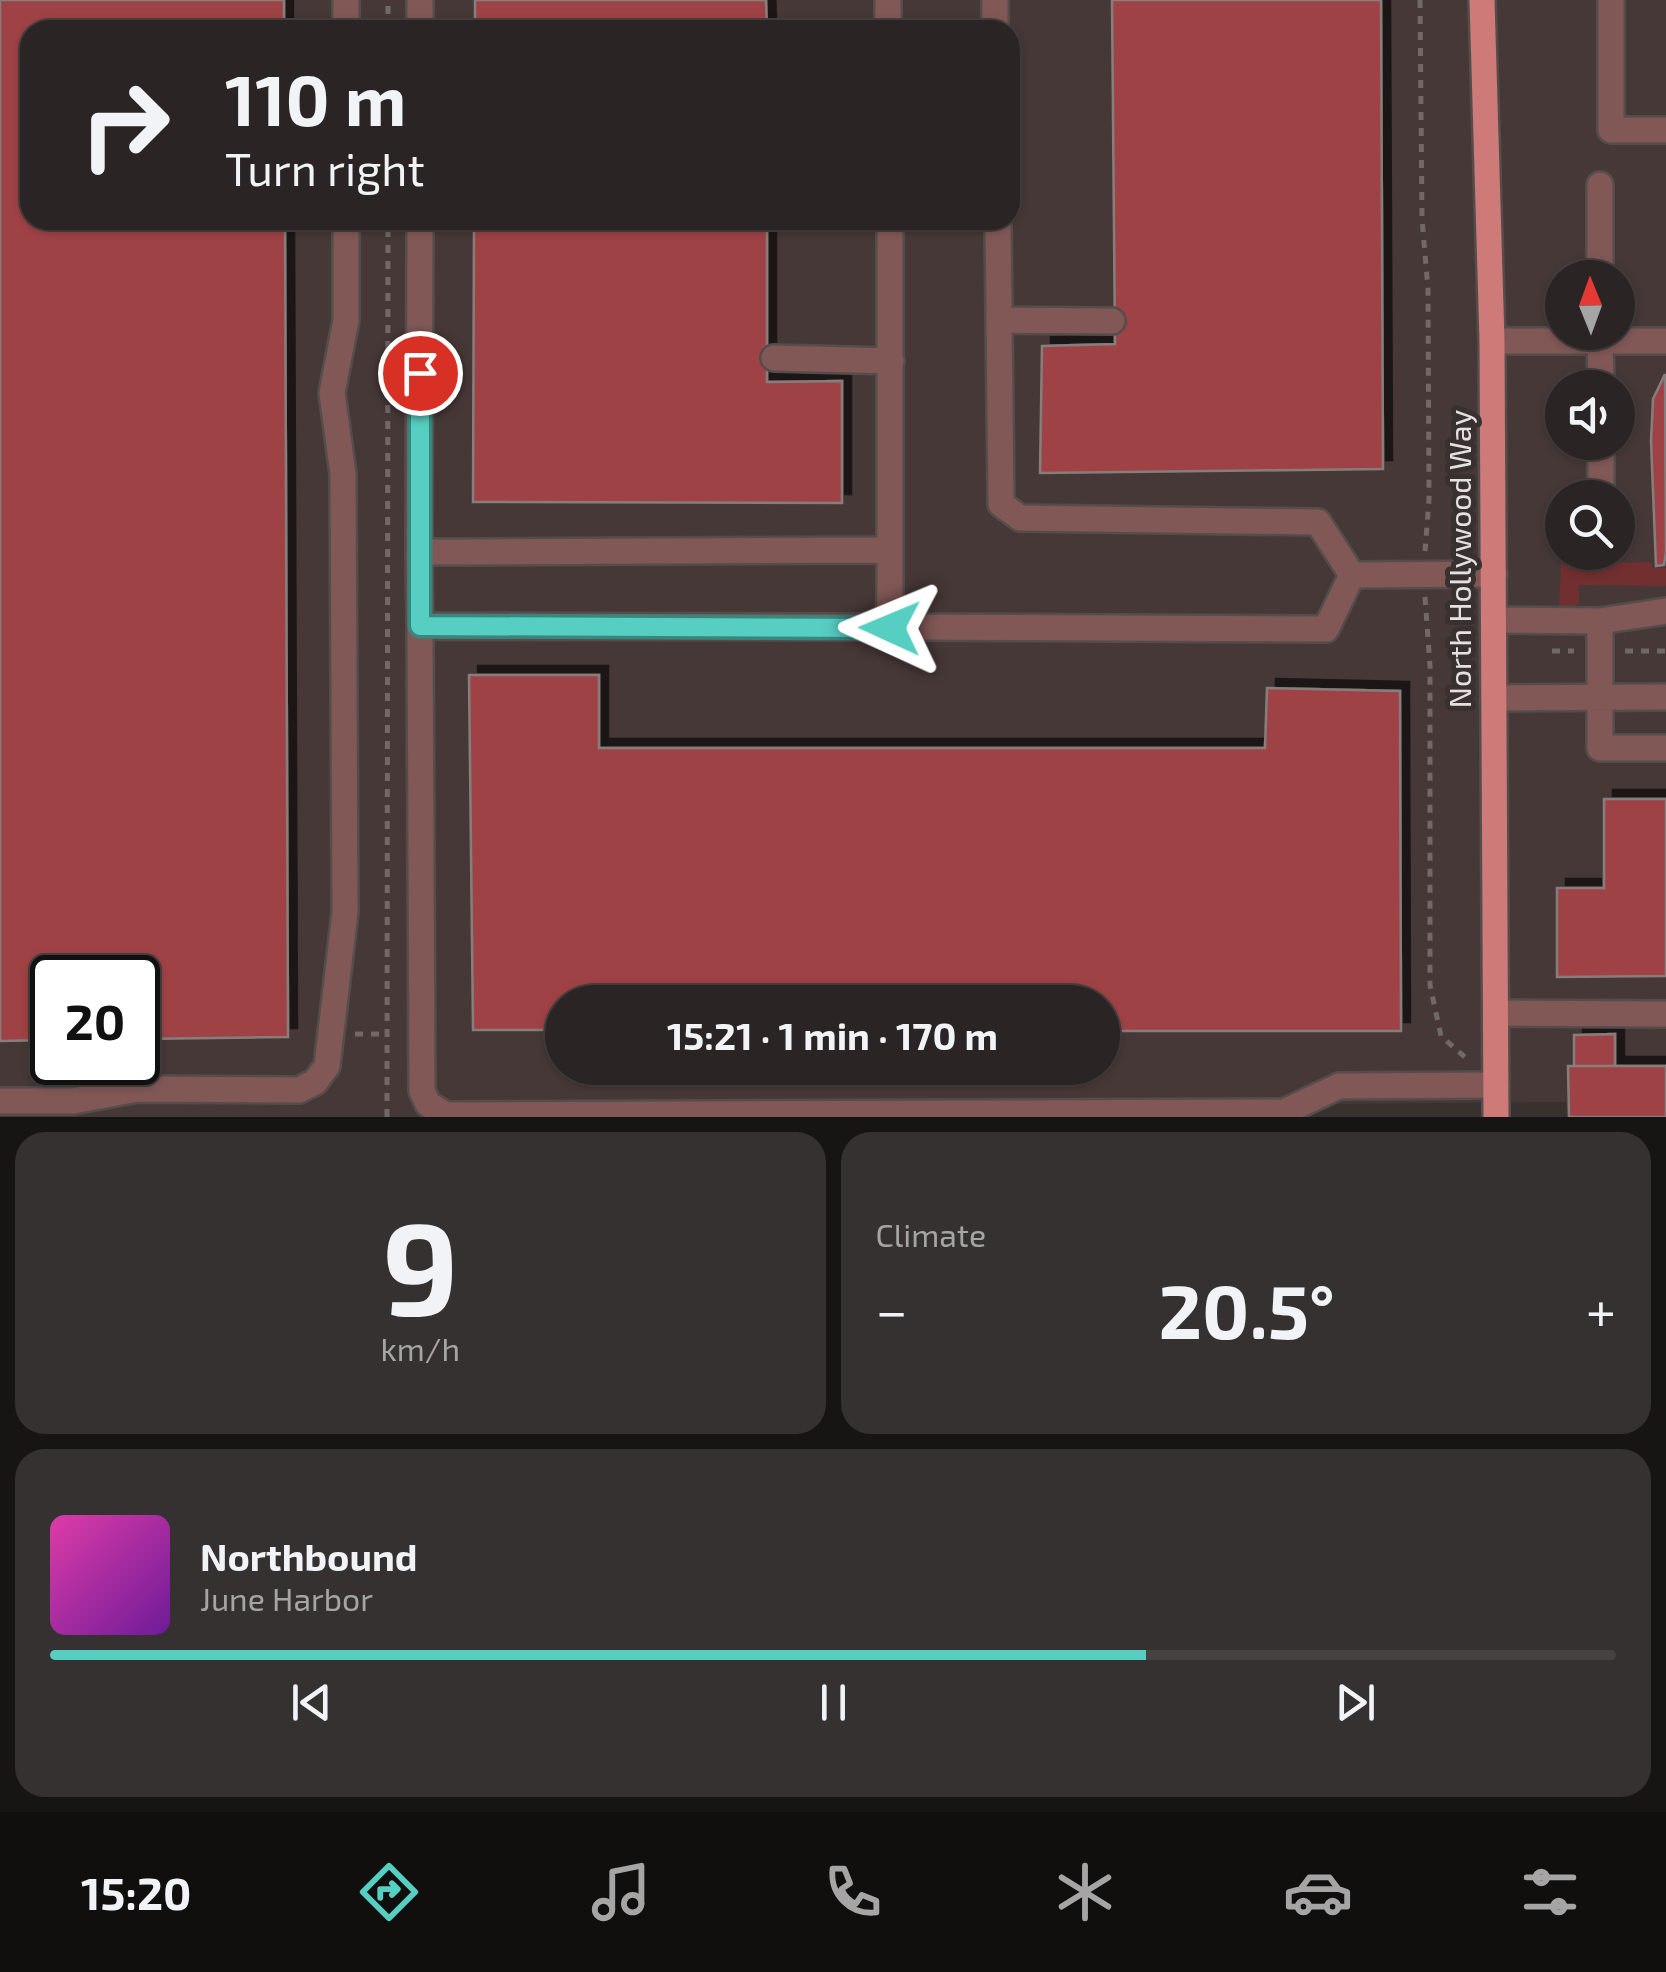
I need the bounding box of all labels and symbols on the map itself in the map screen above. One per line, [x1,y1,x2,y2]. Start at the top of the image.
north arrow [1545,260,1635,350]
pin [378,331,463,416]
street label: North Hollywood Way [1441,410,1477,708]
position arrow [838,576,942,680]
speed limit sign: 20 [30,955,160,1085]

